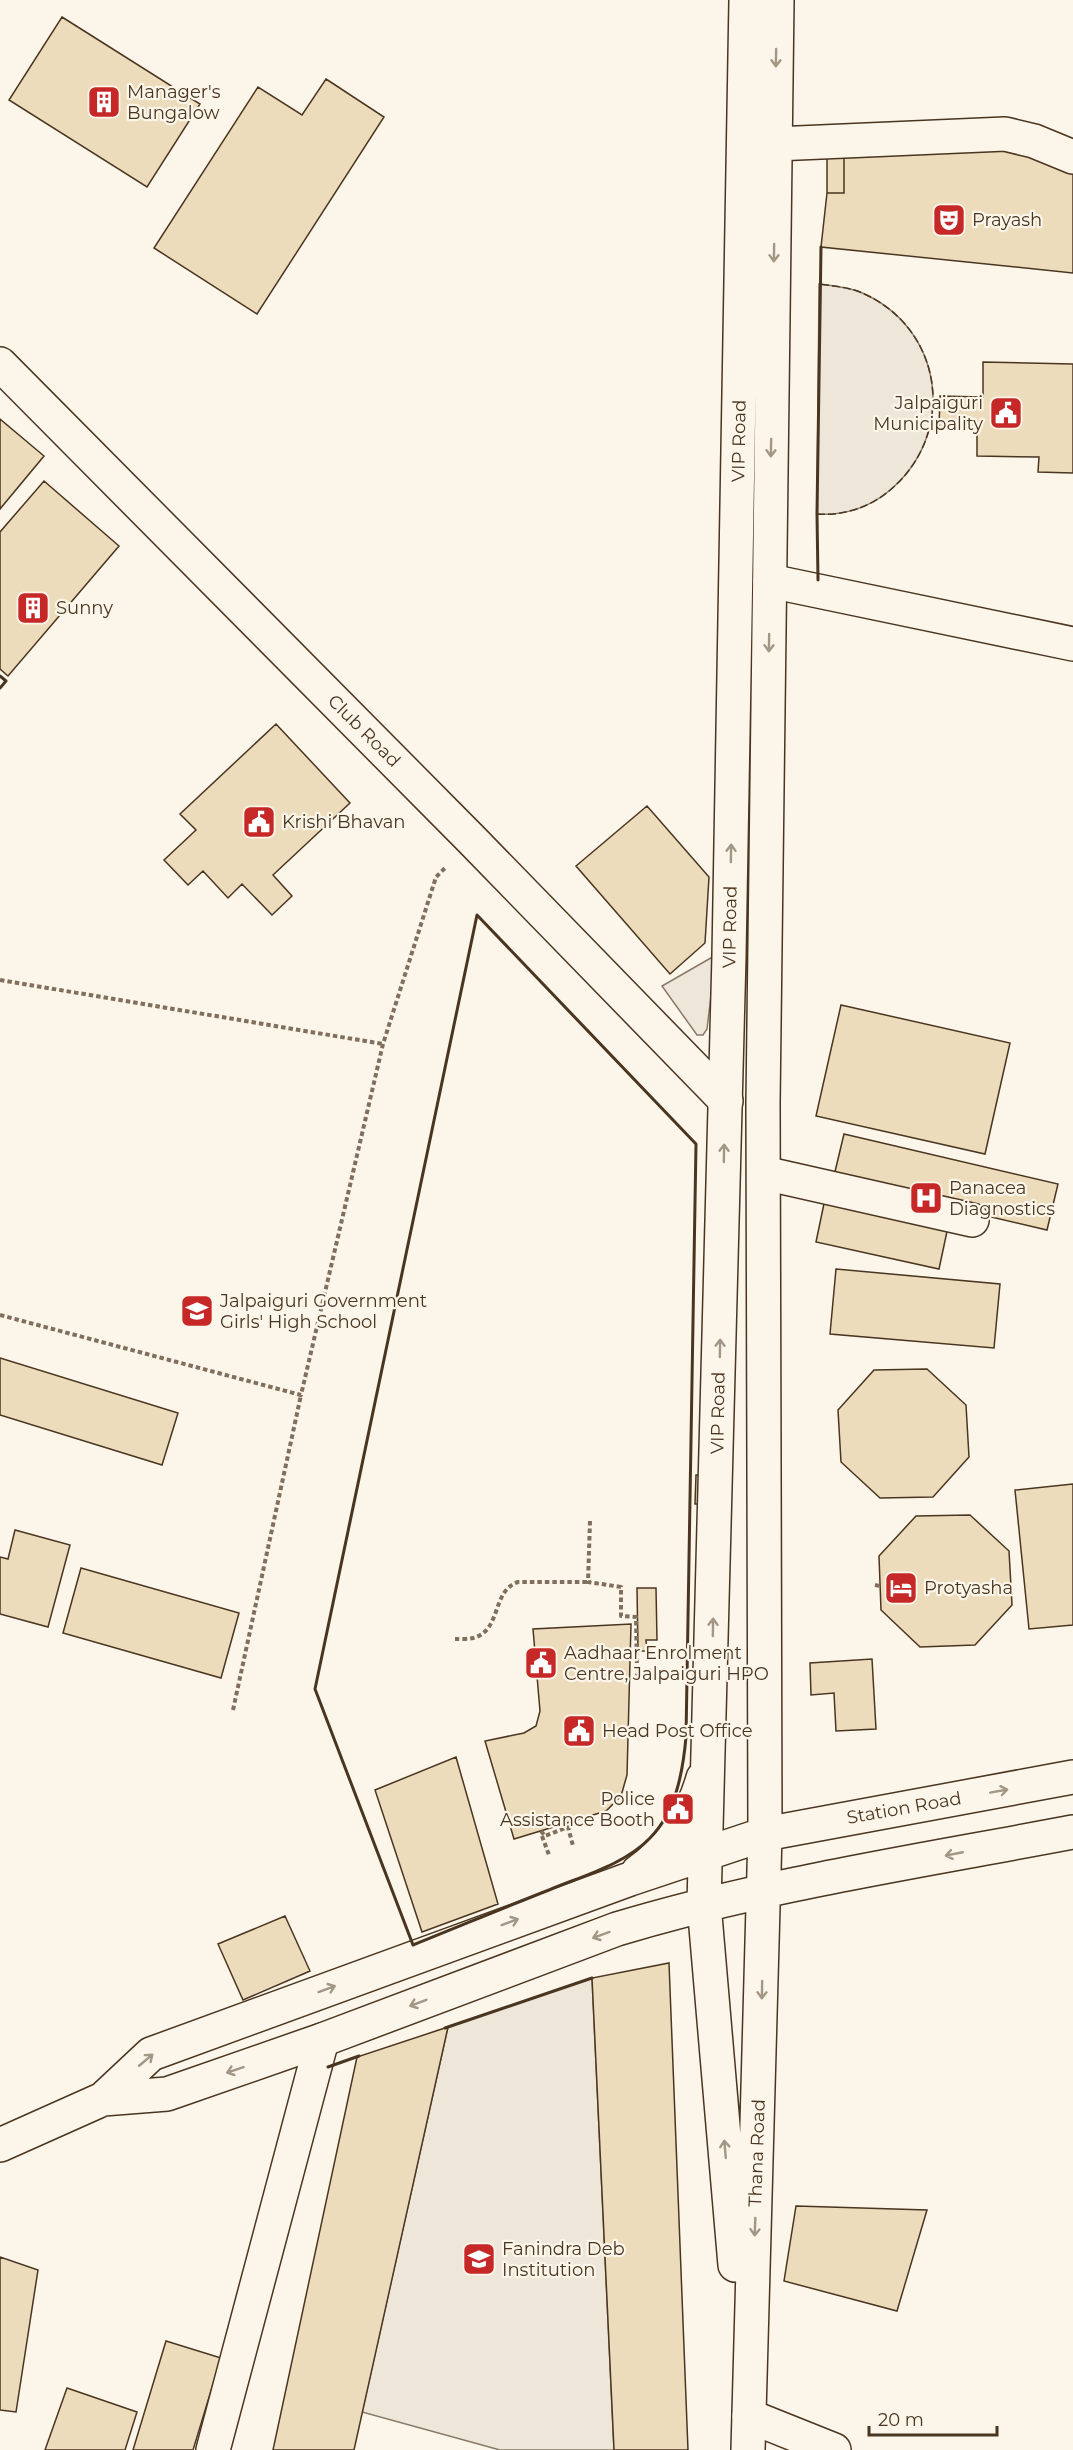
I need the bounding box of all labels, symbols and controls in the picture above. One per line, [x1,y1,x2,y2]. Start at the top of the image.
one-way arrow [770,48,782,68]
place label: Manager's Bungalow [127,81,221,124]
building icon: Manager's Bungalow [86,84,122,120]
theatre icon: Prayash [931,202,967,238]
place label: Prayash [972,209,1042,231]
one-way arrow [768,243,779,263]
place label: Jalpaiguri Municipality [873,392,983,435]
public building icon: Jalpaiguri Municipality [988,395,1024,431]
street label: VIP Road [727,400,751,482]
one-way arrow [766,438,777,458]
building icon: Sunny [15,590,51,626]
place label: Sunny [56,597,113,619]
one-way arrow [763,633,775,653]
street label: Club Road [323,690,405,772]
public building icon: Krishi Bhavan [241,804,277,840]
place label: Krishi Bhavan [282,811,405,833]
one-way arrow [725,844,737,864]
street label: VIP Road [718,886,742,968]
one-way arrow [719,1144,730,1164]
place label: Panacea Diagnostics [949,1177,1055,1220]
hospital icon: Panacea Diagnostics [908,1180,944,1216]
place label: Jalpaiguri Government Girls' High School [219,1290,427,1333]
school or university icon: Jalpaiguri Government Girls' High School [179,1293,215,1329]
one-way arrow [714,1338,725,1358]
street label: VIP Road [706,1372,730,1454]
hotel icon: Protyasha [883,1570,919,1606]
place label: Protyasha [924,1577,1013,1599]
one-way arrow [707,1617,718,1637]
place label: Aadhaar Enrolment Centre, Jalpaiguri HPO [564,1642,769,1685]
public building icon: Aadhaar Enrolment Centre, Jalpaiguri HPO [523,1645,559,1681]
public building icon: Head Post Office [561,1713,597,1749]
place label: Head Post Office [602,1720,753,1742]
one-way arrow [989,1785,1008,1796]
street label: Station Road [845,1787,963,1829]
place label: Police Assistance Booth [500,1788,655,1831]
public building icon: Police Assistance Booth [660,1791,696,1827]
one-way arrow [944,1849,964,1860]
one-way arrow [500,1916,519,1927]
one-way arrow [592,1930,610,1941]
one-way arrow [756,1980,767,2000]
one-way arrow [317,1983,336,1994]
one-way arrow [409,1999,428,2010]
one-way arrow [138,2053,154,2066]
one-way arrow [226,2066,245,2077]
street label: Thana Road [744,2099,770,2207]
one-way arrow [719,2139,730,2159]
one-way arrow [749,2216,760,2236]
place label: Fanindra Deb Institution [502,2238,625,2281]
school or university icon: Fanindra Deb Institution [461,2241,497,2277]
scale bar [869,2399,996,2437]
text: 20 m [878,2409,924,2431]

